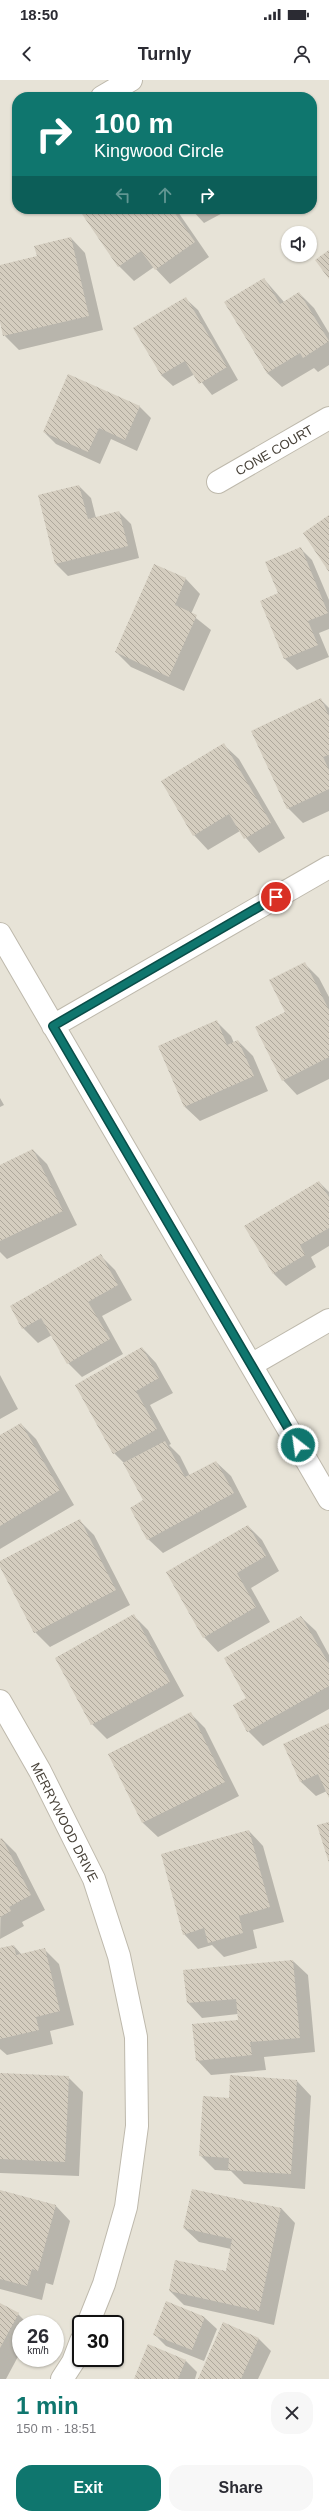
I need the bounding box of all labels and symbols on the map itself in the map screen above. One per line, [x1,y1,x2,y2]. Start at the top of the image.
street label: CONE COURT [233,422,316,479]
pin [259,880,293,914]
position arrow [277,1424,319,1466]
street label: MERRYWOOD DRIVE [28,1760,101,1885]
speed limit sign: 30 [72,2315,124,2367]

